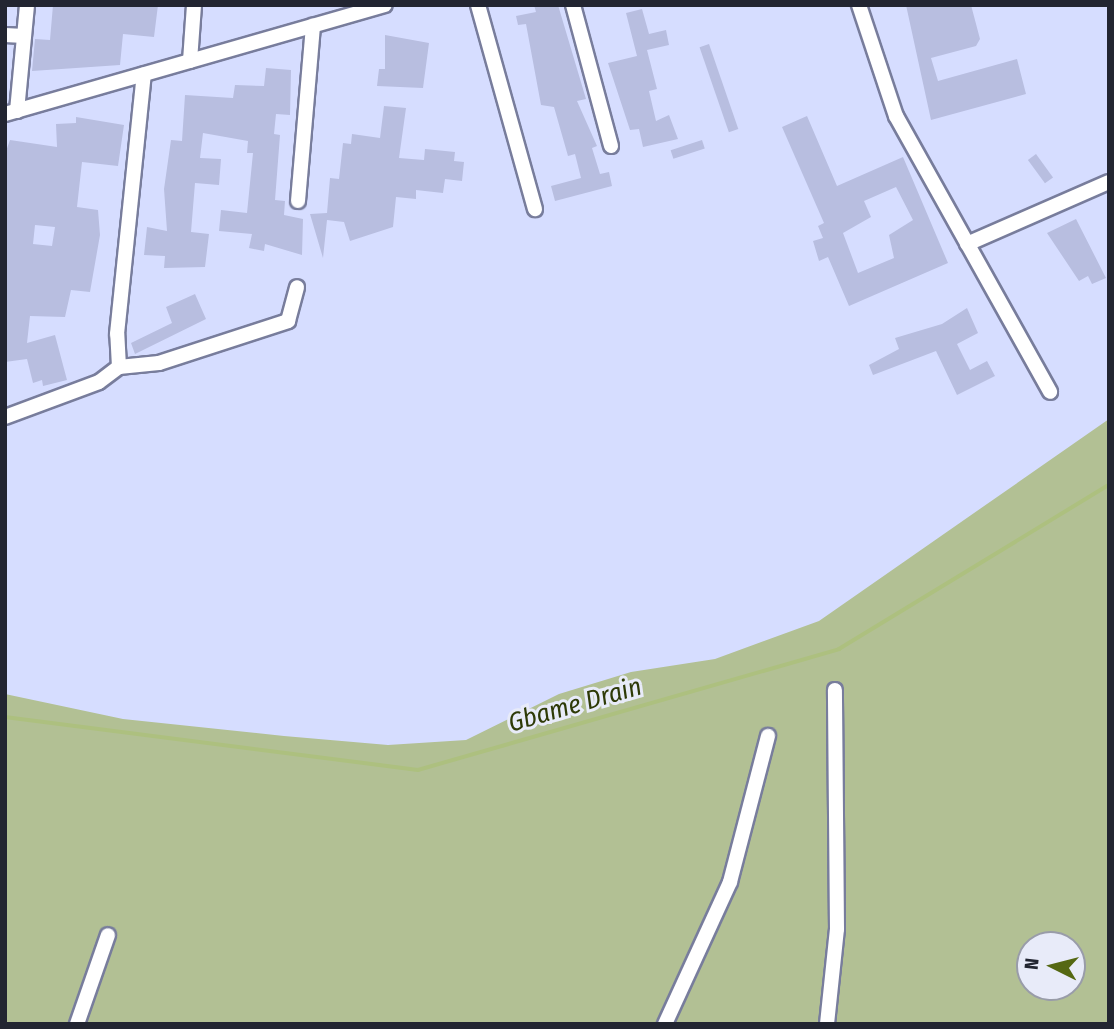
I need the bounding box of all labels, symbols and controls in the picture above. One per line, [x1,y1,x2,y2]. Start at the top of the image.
water label: Gbame Drain [505,671,645,739]
north arrow [1016,931,1086,1001]
text: N [1020,957,1044,971]

